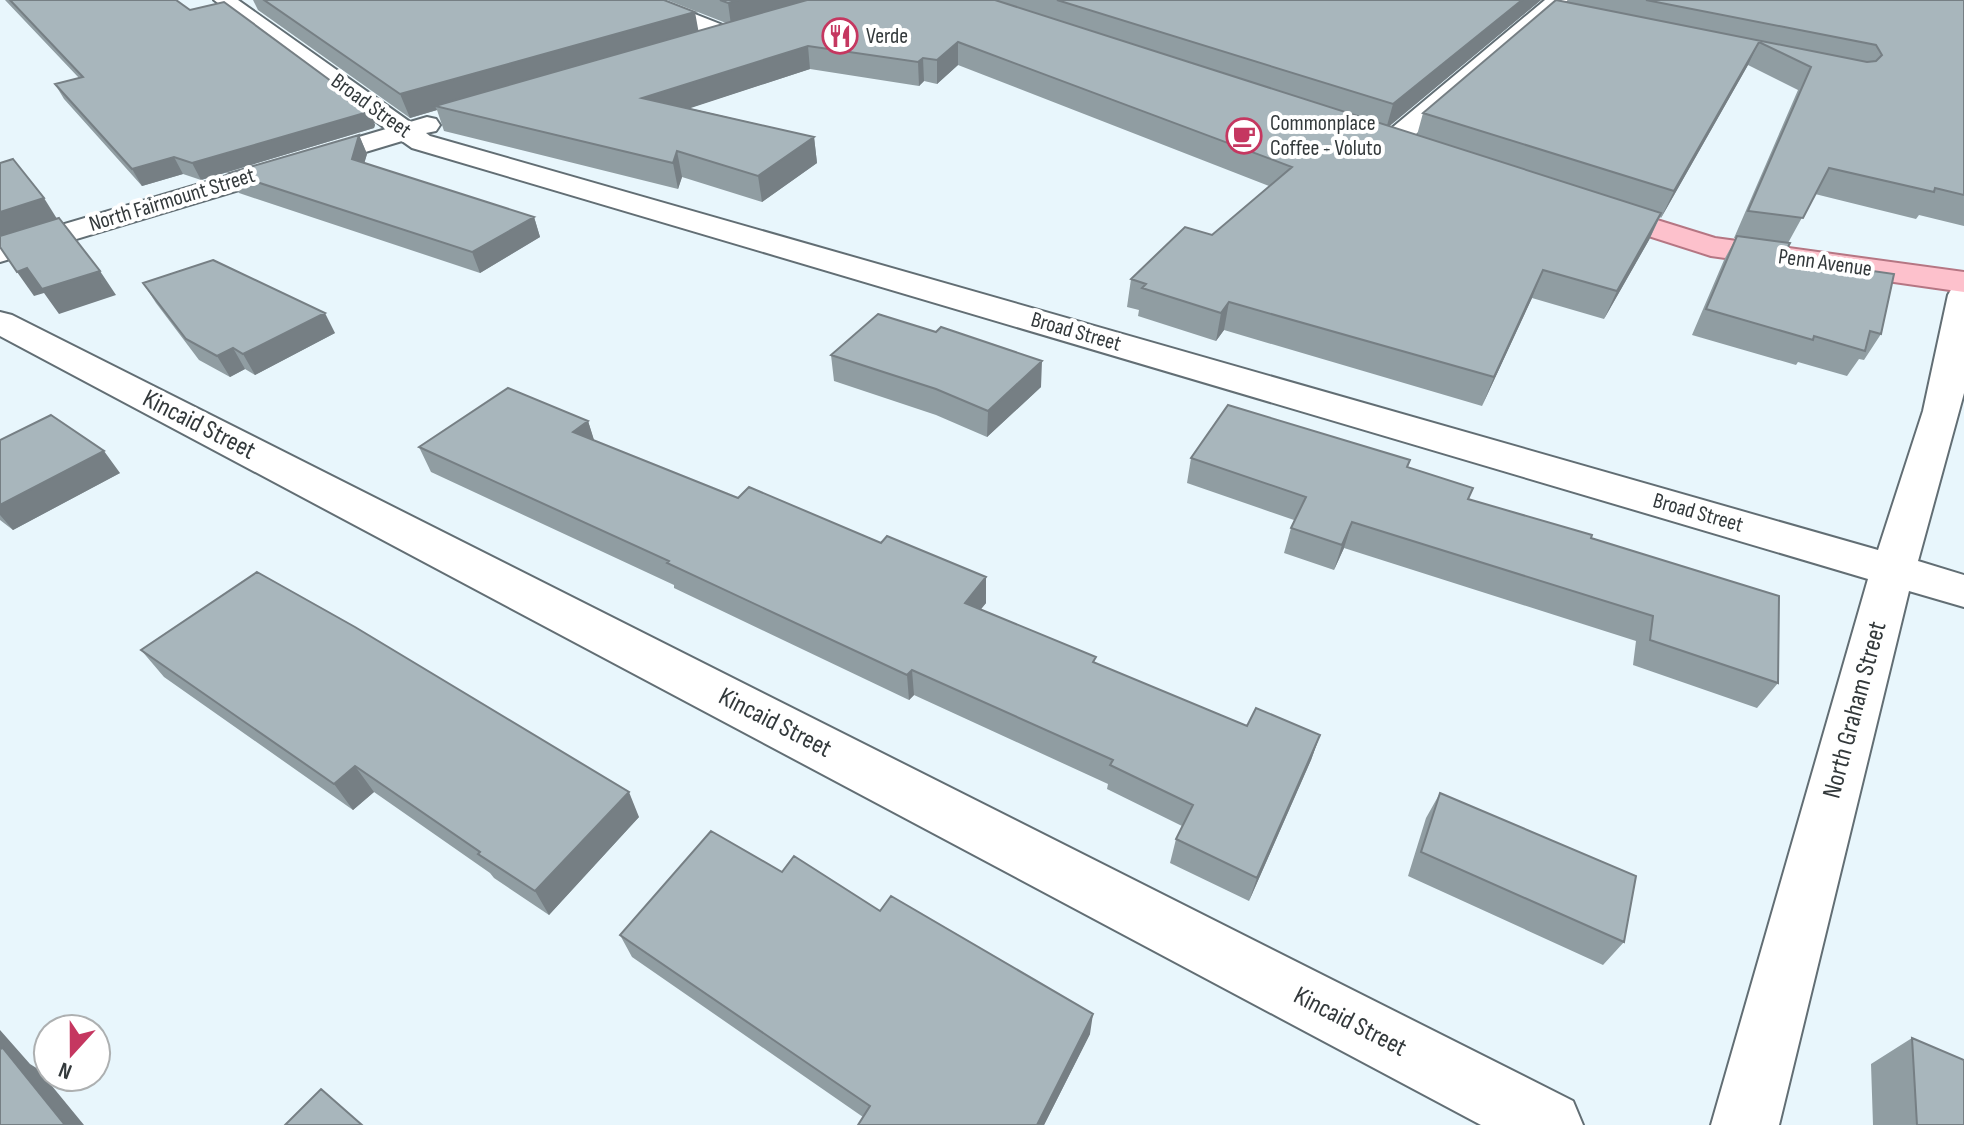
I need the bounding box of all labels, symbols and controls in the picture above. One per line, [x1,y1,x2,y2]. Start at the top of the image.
restaurant icon: Verde [821,17,859,55]
place label: Verde [866,23,908,50]
street label: Broad Street [326,68,417,144]
place label: Commonplace Coffee - Voluto [1270,110,1382,162]
cafe icon: Commonplace Coffee - Voluto [1225,117,1263,155]
street label: North Fairmount Street [86,162,258,238]
street label: Penn Avenue [1776,243,1874,283]
street label: Broad Street [1028,306,1124,358]
street label: Kincaid Street [137,383,261,467]
street label: Broad Street [1650,487,1746,539]
street label: North Graham Street [1816,618,1894,802]
street label: Kincaid Street [713,681,837,765]
street label: Kincaid Street [1288,980,1412,1064]
north arrow [32,1013,112,1093]
text: N [55,1056,76,1085]

